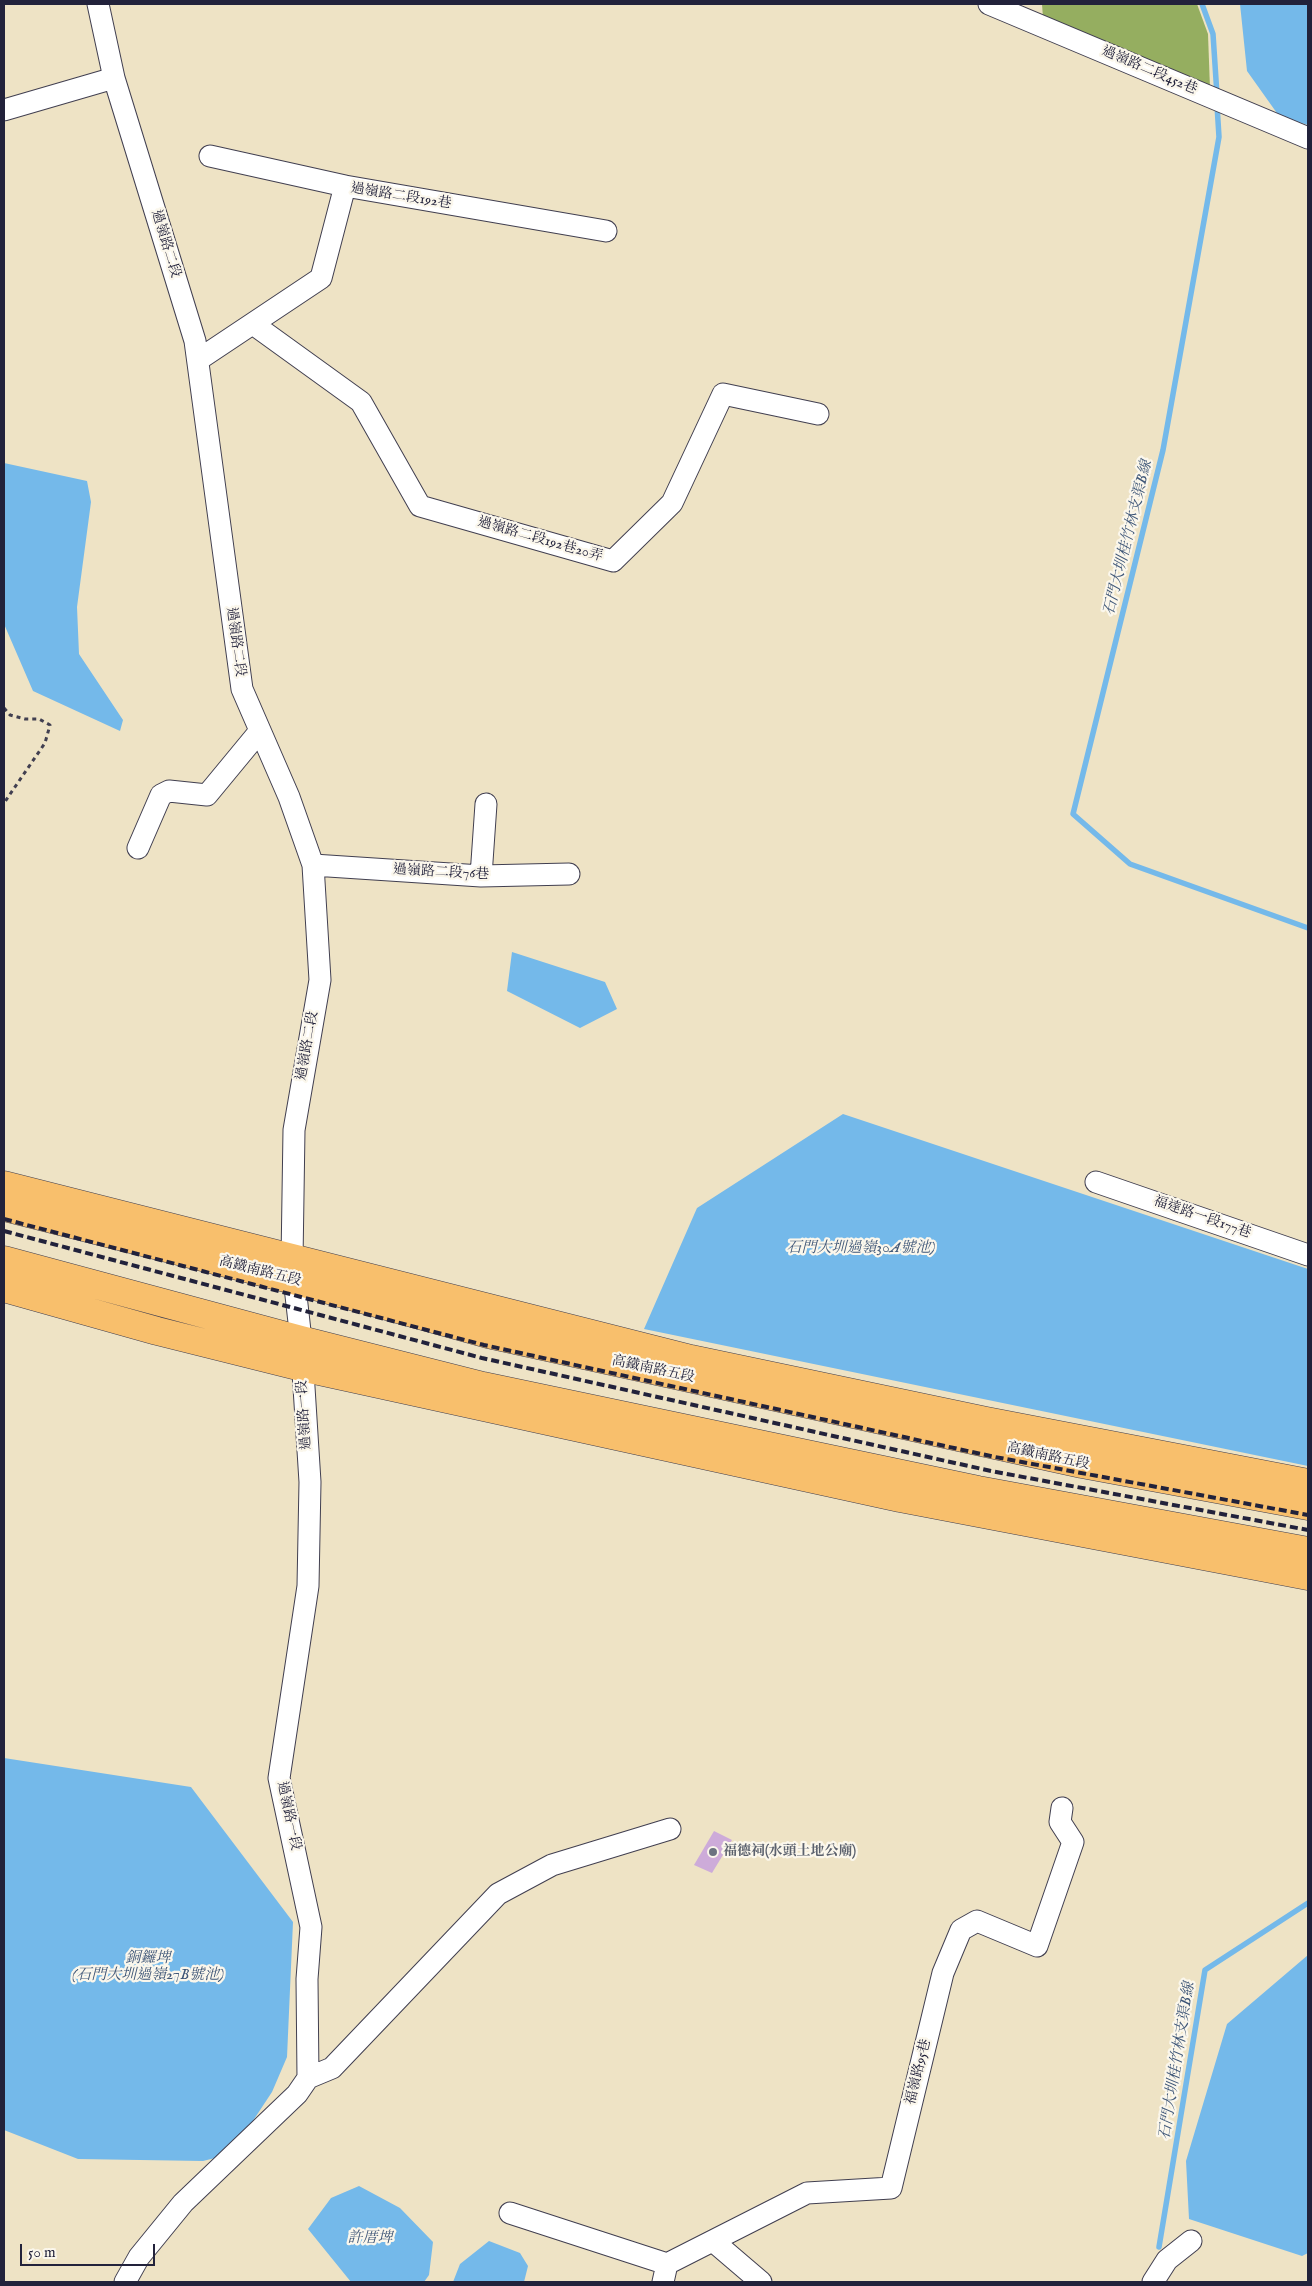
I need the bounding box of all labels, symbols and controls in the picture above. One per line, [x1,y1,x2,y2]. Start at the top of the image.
street label: 過嶺路二段452巷 [1099,43,1199,99]
street label: 過嶺路二段192巷 [349,181,453,213]
street label: 過嶺路二段 [147,208,183,280]
water label: 石門大圳桂竹林支渠B線 [1101,459,1157,617]
street label: 過嶺路二段192巷20弄 [476,514,604,566]
street label: 過嶺路二段 [222,606,248,678]
street label: 過嶺路二段76巷 [392,862,490,884]
street label: 過嶺路二段 [294,1010,322,1082]
street label: 福達路一段177巷 [1151,1193,1253,1243]
water label: 石門大圳過嶺30A號池) [787,1240,935,1258]
street label: 高鐵南路五段 [217,1254,303,1290]
street label: 高鐵南路五段 [610,1353,696,1387]
street label: 過嶺路一段 [294,1379,316,1451]
street label: 高鐵南路五段 [1005,1440,1091,1474]
street label: 過嶺路一段 [273,1780,303,1852]
place label: 福德祠(水頭土地公廟) [723,1844,856,1860]
marker: 福德祠(水頭土地公廟) [707,1846,719,1858]
water label: 銅鑼埤 (石門大圳過嶺27B號池) [72,1950,224,1985]
water label: 石門大圳桂竹林支渠B線 [1157,1981,1199,2141]
street label: 福嶺路95巷 [903,2037,935,2107]
water label: 許厝埤 [348,2230,392,2248]
scale bar [22,2234,158,2266]
text: 50 m [28,2243,56,2262]

